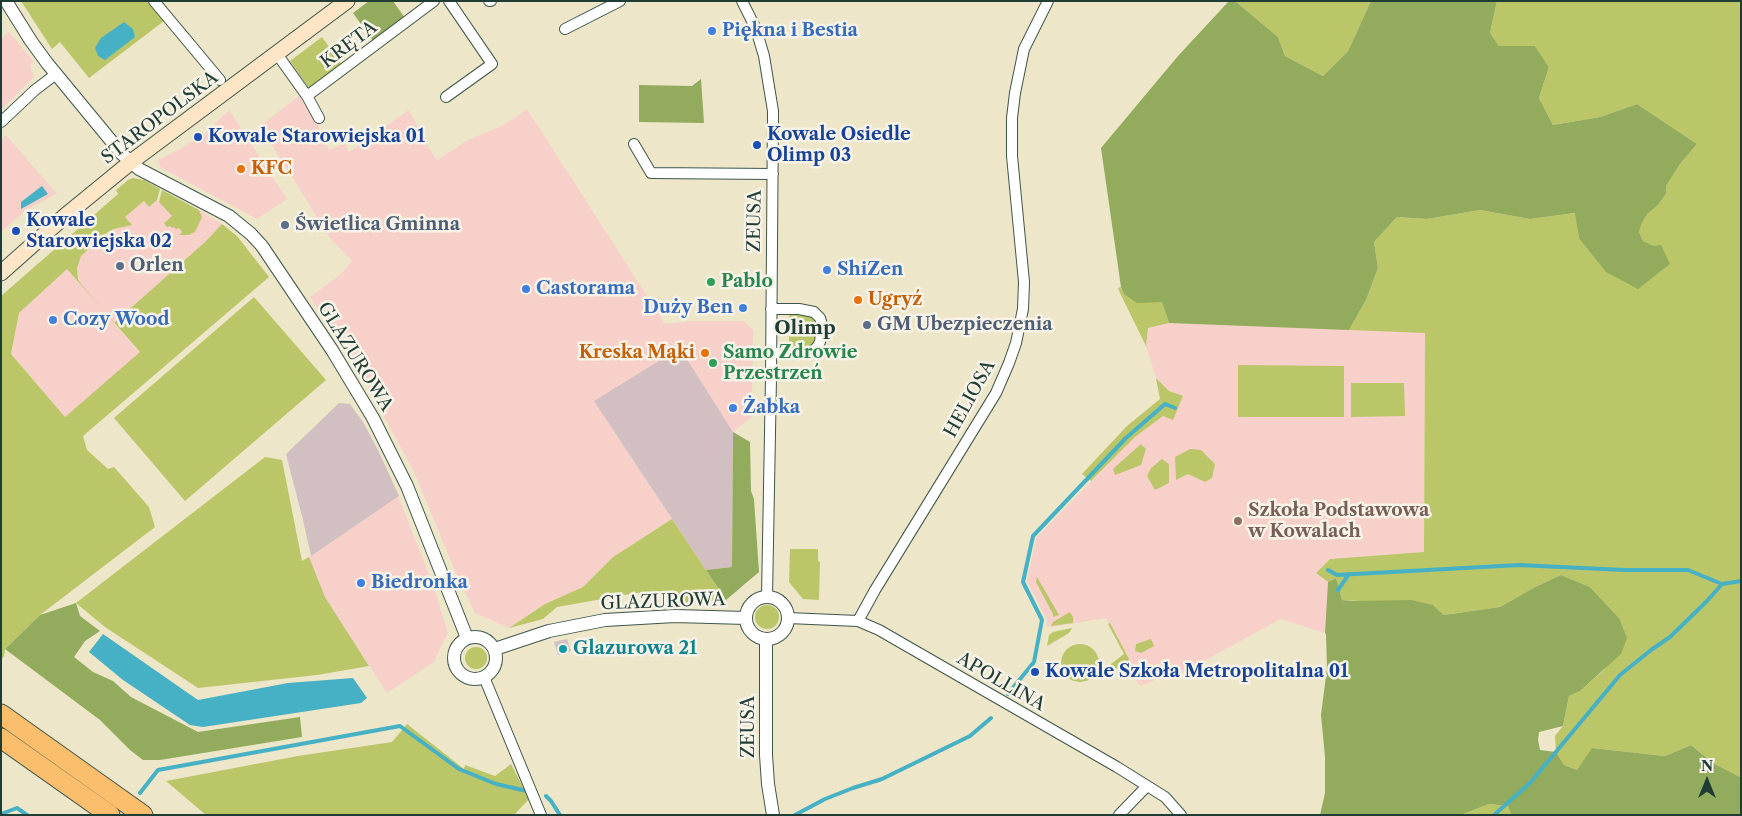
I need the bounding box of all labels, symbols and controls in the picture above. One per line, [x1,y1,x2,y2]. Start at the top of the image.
street label: KRĘTA [317,17,381,73]
place label: Piękna i Bestia [722,20,858,42]
marker: Piękna i Bestia [706,25,718,37]
street label: STAROPOLSKA [97,67,223,169]
place label: Kowale Osiedle Olimp 03 [767,124,911,166]
place label: Kowale Starowiejska 01 [208,126,425,148]
marker: Kowale Starowiejska 01 [192,131,204,143]
marker: Kowale Osiedle Olimp 03 [751,139,763,151]
place label: KFC [251,158,292,180]
marker: KFC [235,163,247,175]
street label: ZEUSA [744,190,766,252]
place label: Kowale Starowiejska 02 [26,210,172,252]
place label: Świetlica Gminna [295,214,460,236]
marker: Świetlica Gminna [279,219,291,231]
marker: Kowale Starowiejska 02 [10,225,22,237]
place label: Orlen [130,255,184,277]
place label: ShiZen [837,259,903,281]
marker: Orlen [114,260,126,272]
marker: ShiZen [821,264,833,276]
place label: Pablo [721,271,773,293]
marker: Pablo [705,276,717,288]
place label: Castorama [536,278,635,300]
marker: Castorama [520,283,532,295]
place label: Ugryź [868,289,922,311]
marker: Ugryź [852,294,864,306]
place label: Duży Ben [643,297,733,319]
street label: GLAZUROWA [313,298,397,416]
marker: Duży Ben [737,302,749,314]
place label: Cozy Wood [63,309,169,331]
marker: Cozy Wood [47,314,59,326]
place label: GM Ubezpieczenia [877,314,1053,336]
district label: Olimp [774,318,836,340]
marker: GM Ubezpieczenia [861,319,873,331]
place label: Kreska Mąki [579,342,695,364]
place label: Samo Zdrowie Przestrzeń [723,342,858,384]
marker: Kreska Mąki [699,347,711,359]
marker: Samo Zdrowie Przestrzeń [707,357,719,369]
street label: HELIOSA [940,357,1000,441]
place label: Żabka [743,397,800,419]
marker: Żabka [727,402,739,414]
place label: Szkoła Podstawowa w Kowalach [1248,500,1430,542]
marker: Szkoła Podstawowa w Kowalach [1232,515,1244,527]
place label: Biedronka [371,572,468,594]
marker: Biedronka [355,577,367,589]
street label: GLAZUROWA [600,589,726,615]
place label: Glazurowa 21 [573,638,697,660]
marker: Glazurowa 21 [557,643,569,655]
street label: APOLLINA [953,648,1049,716]
place label: Kowale Szkoła Metropolitalna 01 [1045,661,1348,683]
marker: Kowale Szkoła Metropolitalna 01 [1029,666,1041,678]
street label: ZEUSA [738,696,760,758]
north arrow [1682,756,1732,806]
text: N [1701,757,1713,775]

